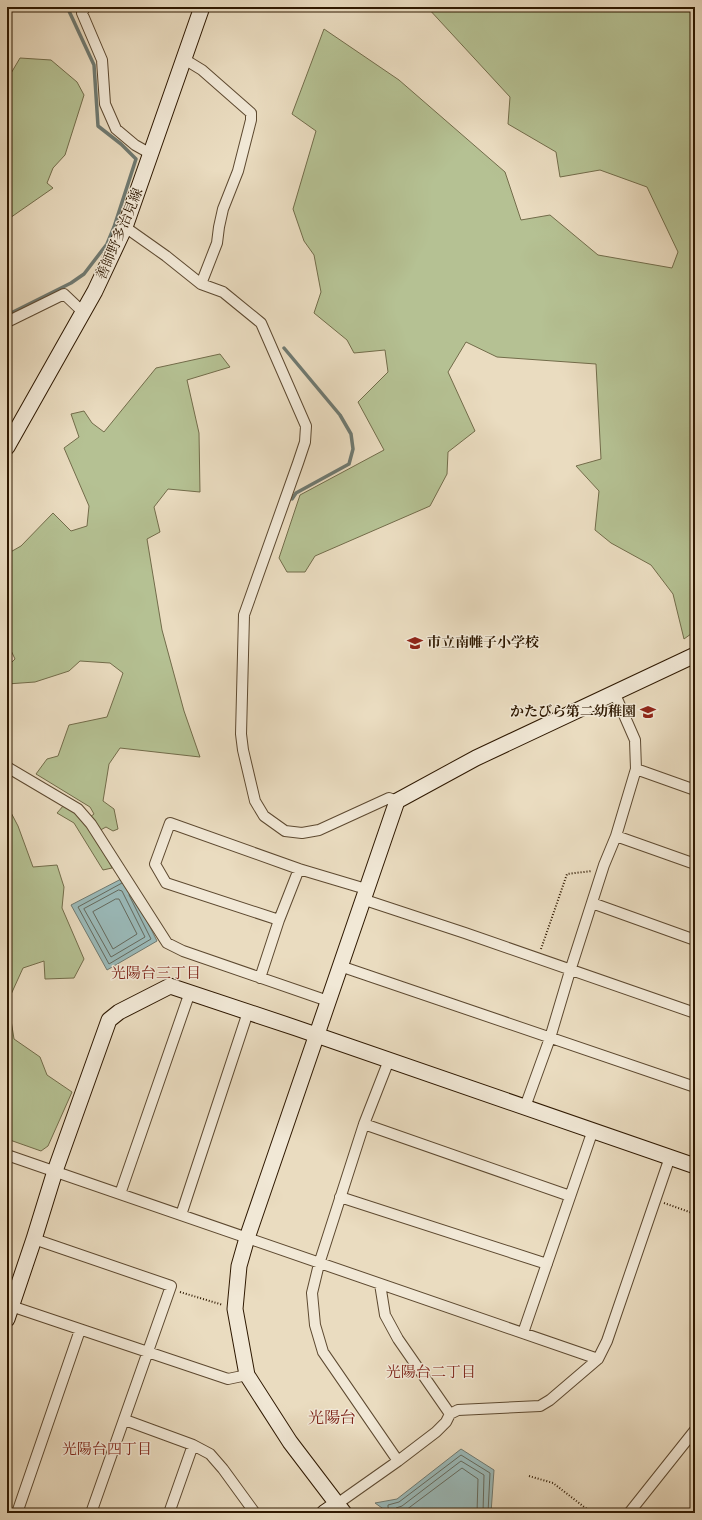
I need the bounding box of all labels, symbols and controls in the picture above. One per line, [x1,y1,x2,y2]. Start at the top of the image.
street label: 善師野多治見線 [93,185,147,283]
school or university icon: 市立南帷子小学校 [406,634,424,652]
place label: 市立南帷子小学校 [427,634,539,652]
place label: かたびら第二幼稚園 [510,703,636,721]
school or university icon: かたびら第二幼稚園 [639,703,657,721]
district label: 光陽台三丁目 [111,964,201,983]
district label: 光陽台二丁目 [386,1363,476,1382]
district label: 光陽台 [308,1409,356,1429]
district label: 光陽台四丁目 [62,1440,152,1459]

